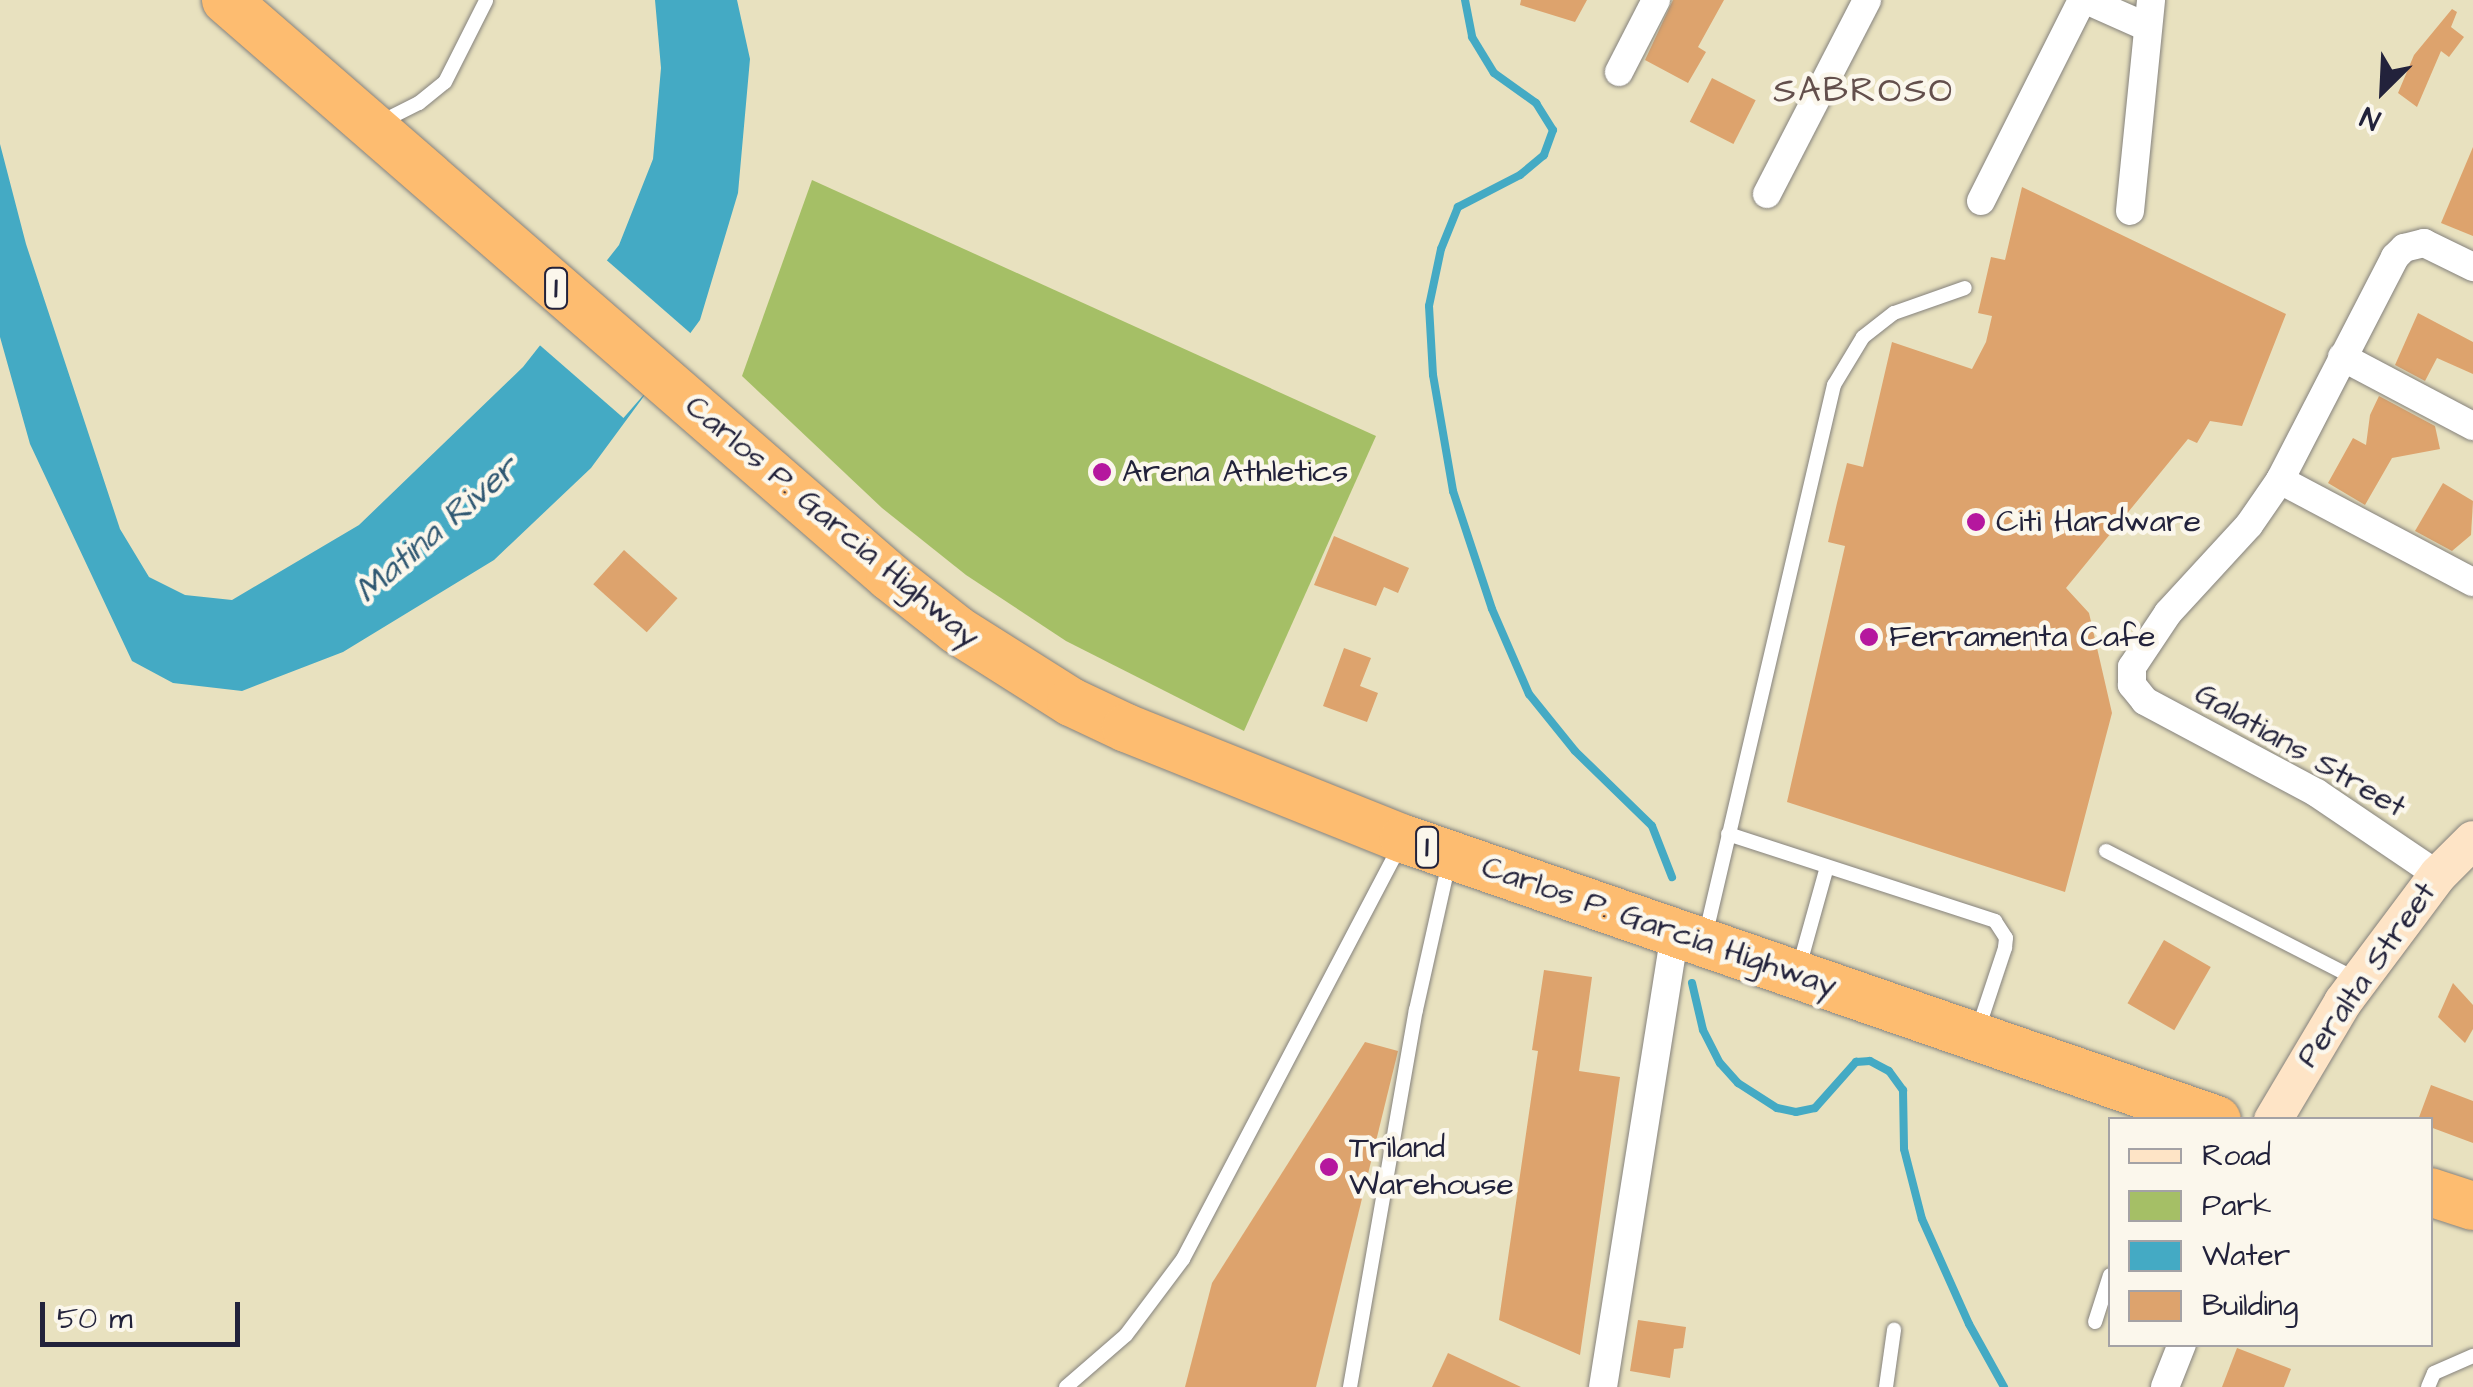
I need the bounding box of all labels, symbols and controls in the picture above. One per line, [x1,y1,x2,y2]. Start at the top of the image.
north arrow [2333,40,2433,140]
district label: SABROSO [1773,70,1955,112]
text: N [2355,96,2387,139]
road number: 1 [544,263,568,313]
street label: Carlos P. Garcia Highway [677,387,987,657]
water label: Matina River [347,448,527,612]
place label: Arena Athletics [1122,453,1348,491]
marker: Arena Athletics [1091,461,1113,483]
place label: Citi Hardware [1996,503,2201,541]
marker: Citi Hardware [1965,511,1987,533]
place label: Ferramenta Cafe [1889,618,2156,656]
marker: Ferramenta Cafe [1858,626,1880,648]
street label: Galatians Street [2188,675,2412,827]
road number: 1 [1414,822,1440,872]
street label: Carlos P. Garcia Highway [1477,848,1841,1006]
street label: Peralta Street [2289,875,2445,1075]
legend [2108,1117,2433,1347]
place label: Triland Warehouse [1349,1130,1514,1205]
text: Road [2202,1135,2271,1177]
marker: Triland Warehouse [1318,1156,1340,1178]
text: Park [2202,1185,2271,1227]
text: Water [2202,1235,2290,1277]
scale bar [45,1282,245,1344]
text: Building [2202,1285,2298,1327]
text: 50 m [57,1298,133,1340]

